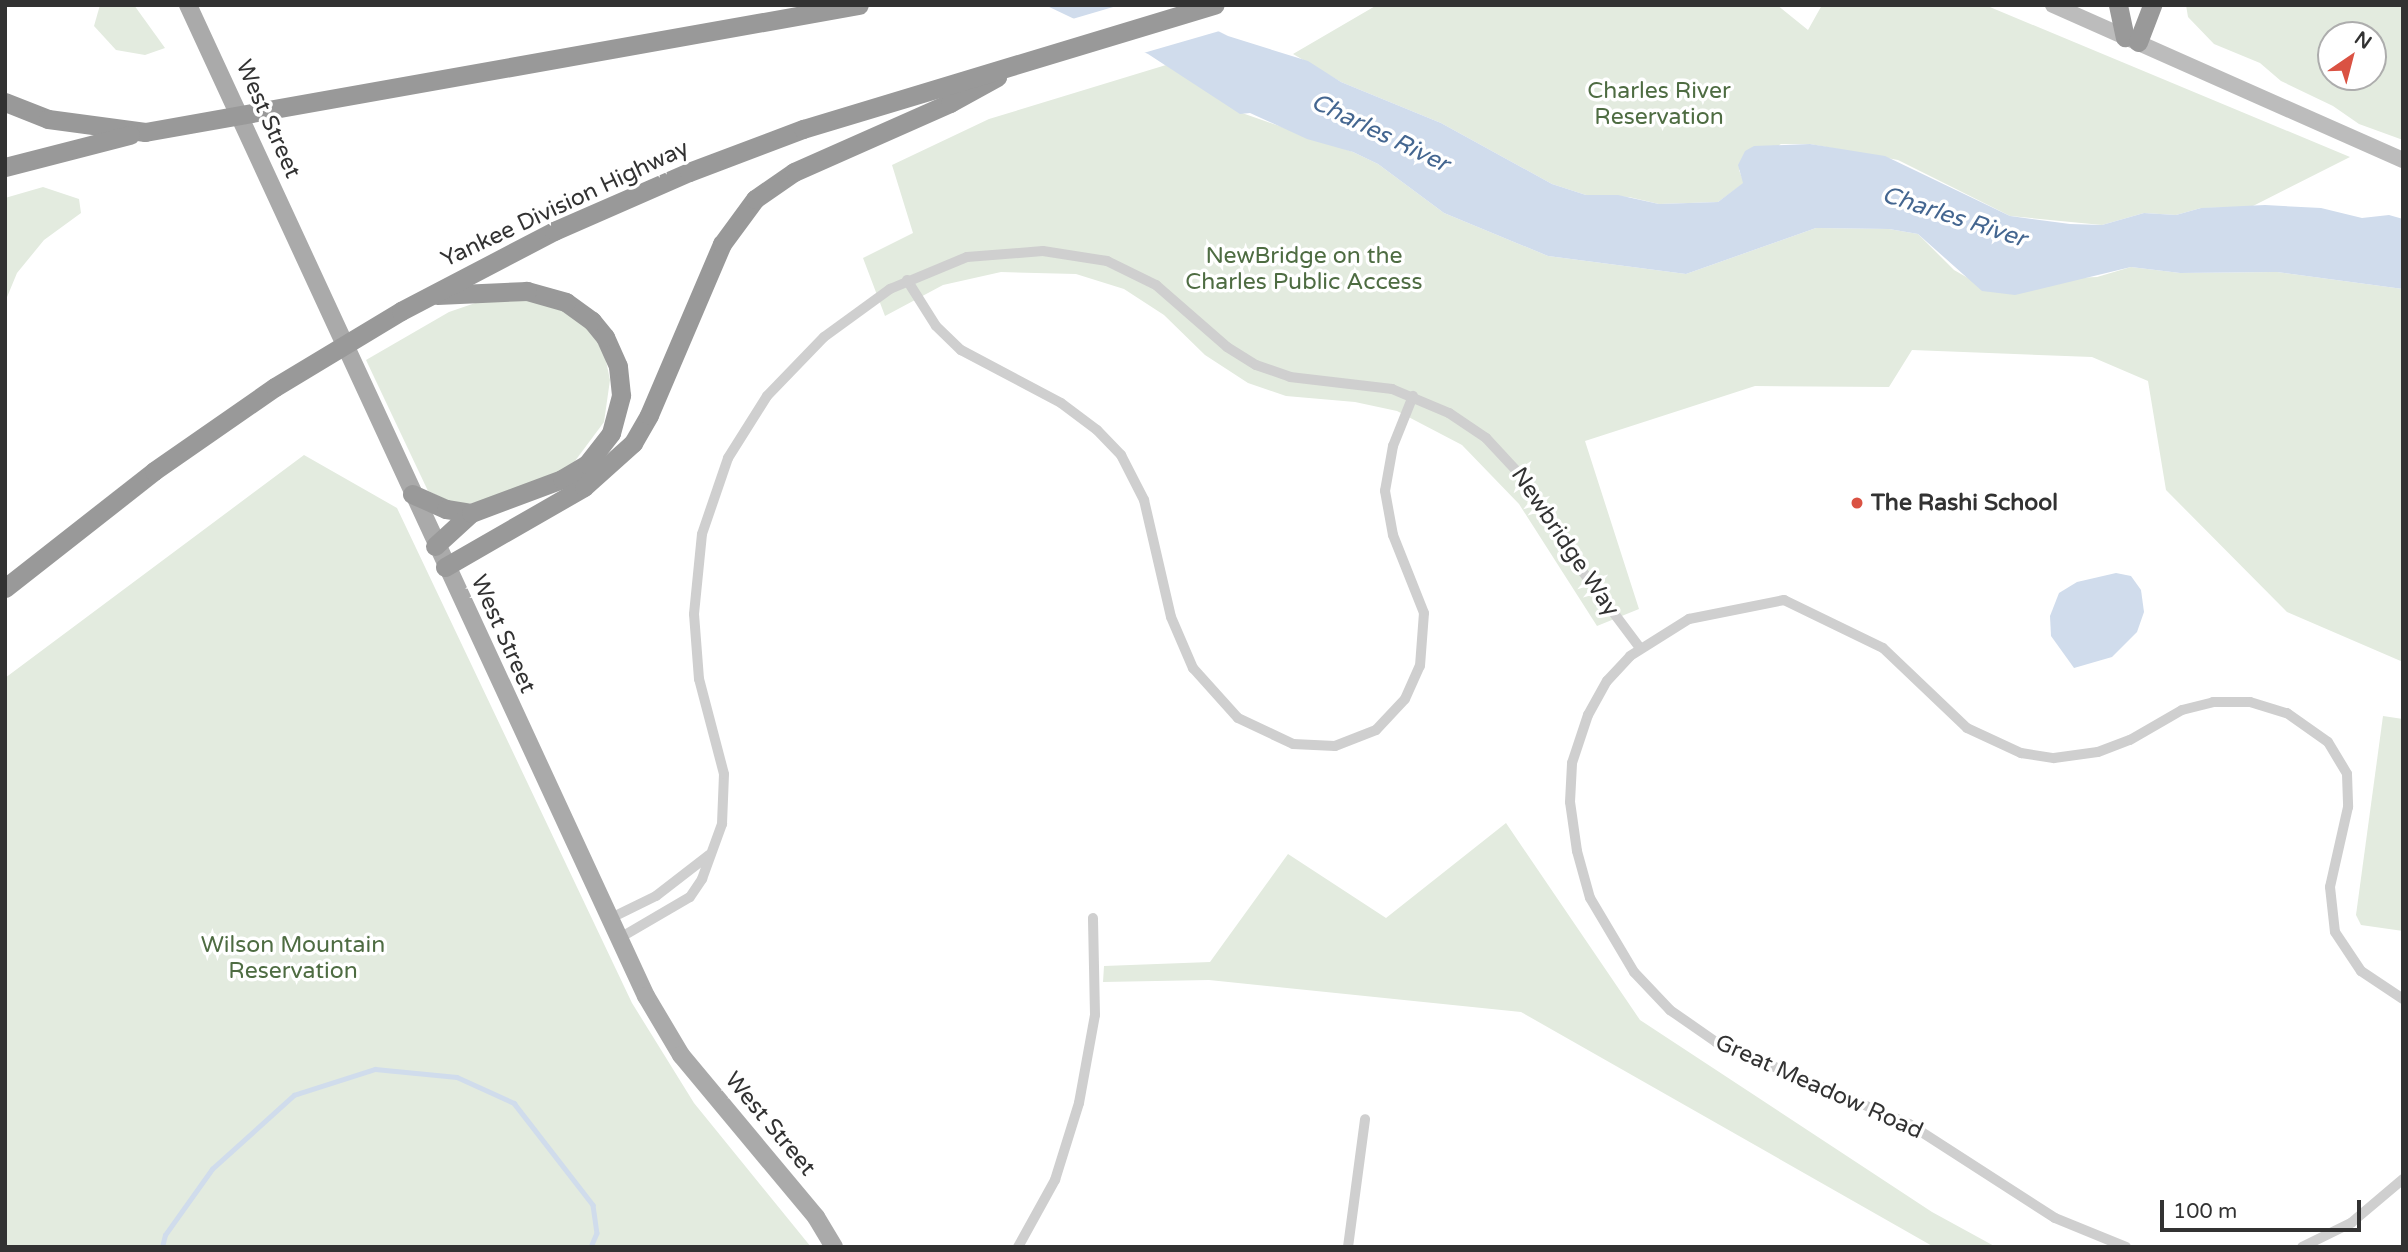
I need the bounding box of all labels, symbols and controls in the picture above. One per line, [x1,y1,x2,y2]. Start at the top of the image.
north arrow [2317,21,2387,91]
text: N [2350,27,2375,54]
street label: West Street [230,56,306,182]
park label: Charles River Reservation [1587,77,1731,131]
water label: Charles River [1306,87,1454,179]
street label: Yankee Division Highway [437,134,693,274]
water label: Charles River [1878,180,2030,254]
park label: NewBridge on the Charles Public Access [1185,242,1423,296]
street label: Newbridge Way [1505,462,1625,622]
place label: The Rashi School [1871,489,2058,517]
marker: The Rashi School [1849,495,1865,511]
street label: West Street [465,571,541,697]
park label: Wilson Mountain Reservation [201,931,385,985]
street label: Great Meadow Road [1711,1029,1927,1145]
street label: West Street [719,1067,821,1181]
scale bar [2163,1186,2364,1230]
text: 100 m [2173,1199,2237,1224]

